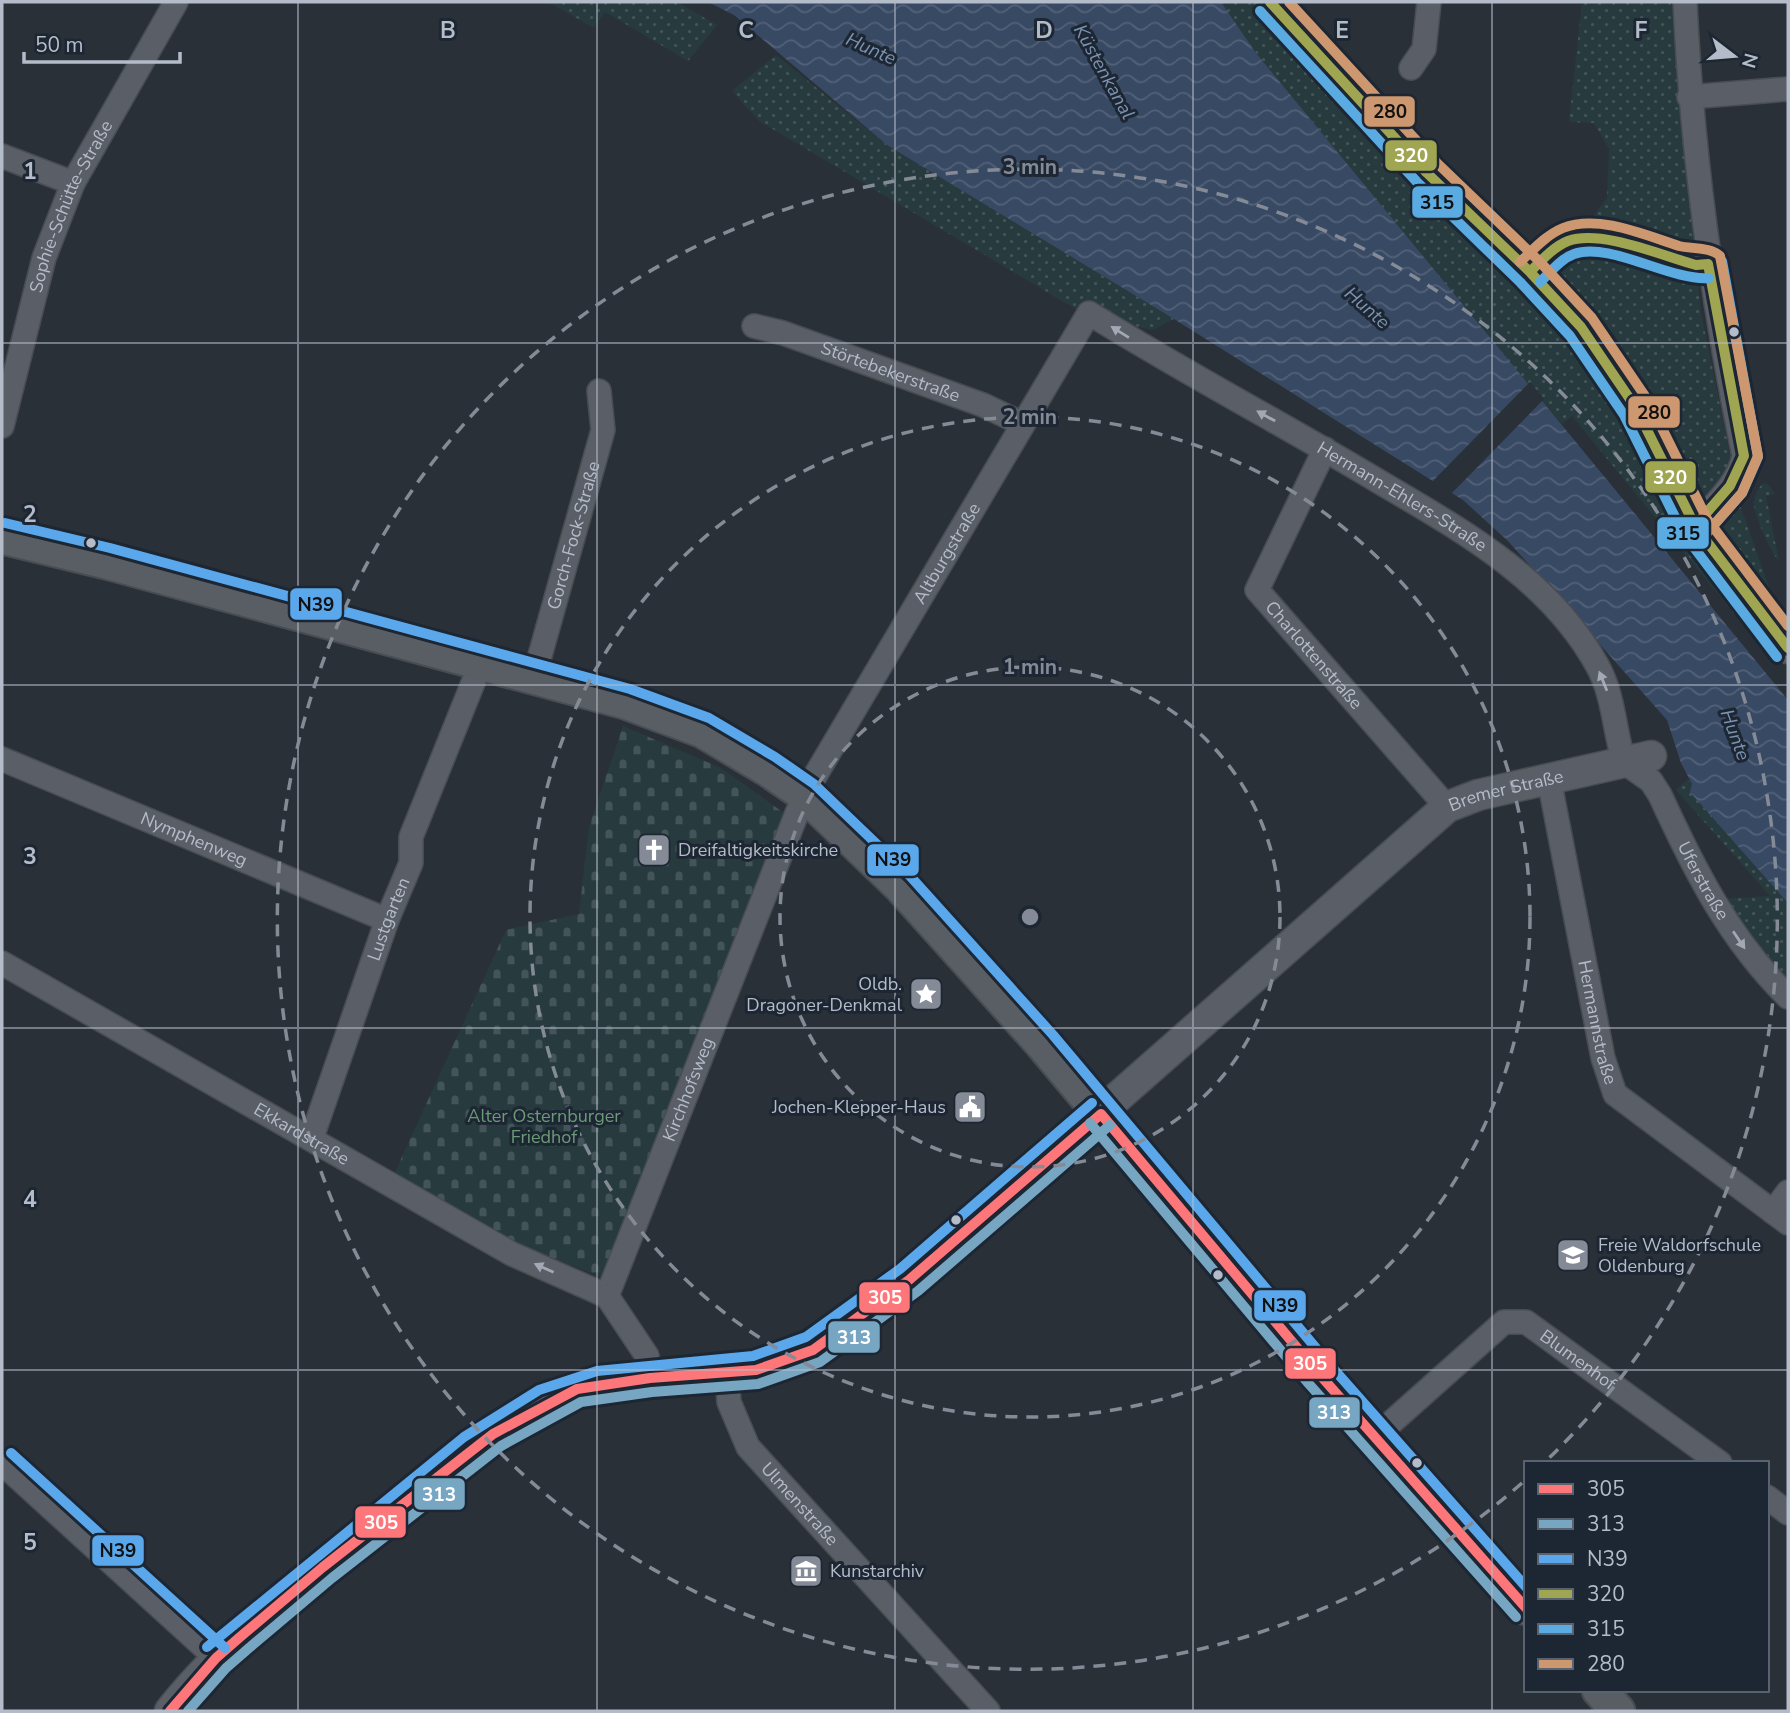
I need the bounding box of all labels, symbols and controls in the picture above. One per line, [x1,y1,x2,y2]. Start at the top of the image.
text: B [440,15,456,46]
text: C [738,15,754,46]
text: D [1035,15,1053,46]
text: E [1335,15,1349,46]
text: F [1635,15,1648,46]
water label: Küstenkanal [1067,20,1141,124]
scale bar [24,21,180,65]
north arrow [1699,21,1769,91]
water label: Hunte [842,26,900,72]
text: 50 m [35,31,84,59]
text: N [1735,50,1764,71]
line badge: 280 [1363,95,1416,128]
text: 280 [1373,99,1407,125]
street label: Sophie-Schütte-Straße [24,116,118,295]
line badge: 320 [1384,139,1438,172]
text: 320 [1394,143,1428,169]
text: 3 min [1003,153,1057,181]
text: 1 [23,156,37,187]
line badge: 315 [1411,185,1464,219]
text: 315 [1420,190,1454,216]
water label: Hunte [1339,281,1395,335]
unlabelled marker [1727,325,1741,339]
one-way arrow [1110,326,1129,339]
street label: Störtebekerstraße [818,336,963,408]
line badge: 280 [1627,395,1681,429]
text: 280 [1637,400,1671,426]
text: 2 min [1003,403,1057,431]
one-way arrow [1256,410,1275,422]
street label: Hermann-Ehlers-Straße [1313,436,1492,557]
street label: Gorch-Fock-Straße [541,458,606,612]
line badge: 320 [1644,460,1697,494]
text: 320 [1653,465,1687,491]
street label: Altburgstraße [908,498,986,608]
text: 2 [23,499,37,530]
line badge: 315 [1656,516,1710,550]
text: 315 [1666,521,1700,547]
unlabelled marker [84,536,98,550]
line badge: N39 [289,587,343,621]
text: N39 [297,592,335,618]
street label: Charlottenstraße [1260,596,1368,715]
text: 1 min [1003,653,1057,681]
one-way arrow [1598,670,1609,691]
water label: Hunte [1714,706,1756,764]
street label: Bremer Straße [1445,764,1566,817]
street label: Nymphenweg [137,806,251,872]
church icon: Dreifaltigkeitskirche [635,831,673,869]
street label: Uferstraße [1672,837,1735,925]
place label: Dreifaltigkeitskirche [678,838,838,862]
text: 3 [23,841,37,872]
line badge: N39 [866,843,920,877]
text: N39 [874,847,912,873]
street label: Lustgarten [362,874,416,964]
centre of rings [1018,905,1042,929]
one-way arrow [1732,931,1746,949]
street label: Hermannstraße [1572,958,1623,1088]
place label: Oldb. Dragoner-Denkmal [746,972,903,1017]
place icon: Oldb. Dragoner-Denkmal [907,975,945,1013]
street label: Kirchhofsweg [657,1034,720,1145]
public building icon: Jochen-Klepper-Haus [951,1088,989,1126]
place label: Jochen-Klepper-Haus [771,1095,946,1119]
street label: Ekkardstraße [250,1097,354,1171]
park label: Alter Osternburger Friedhof [467,1104,621,1149]
text: 4 [23,1184,37,1215]
unlabelled marker [949,1213,963,1227]
place label: Freie Waldorfschule Oldenburg [1598,1233,1761,1278]
school or university icon: Freie Waldorfschule Oldenburg [1554,1236,1592,1274]
one-way arrow [534,1262,555,1273]
unlabelled marker [1211,1268,1225,1282]
line badge: 305 [858,1281,911,1314]
text: 305 [868,1285,902,1311]
line badge: N39 [1253,1289,1307,1322]
text: N39 [1261,1293,1299,1319]
line badge: 313 [827,1320,881,1354]
street label: Blumenhof [1535,1324,1622,1396]
text: 313 [837,1325,871,1351]
line badge: 305 [1284,1347,1337,1380]
text: 305 [1293,1351,1327,1377]
line badge: 313 [1308,1396,1361,1429]
text: 313 [1317,1400,1351,1426]
unlabelled marker [1410,1456,1424,1470]
street label: Ulmenstraße [756,1457,844,1551]
legend [1524,1461,1769,1692]
text: 305 [1587,1475,1625,1503]
line badge: 313 [413,1477,466,1511]
text: 313 [422,1482,456,1508]
line badge: 305 [354,1505,407,1539]
text: 305 [364,1510,398,1536]
text: 313 [1587,1510,1625,1538]
text: 5 [23,1527,37,1558]
line badge: N39 [91,1534,145,1567]
text: N39 [99,1538,137,1564]
text: N39 [1587,1545,1628,1573]
museum icon: Kunstarchiv [787,1552,825,1590]
place label: Kunstarchiv [830,1559,925,1583]
text: 320 [1587,1580,1625,1608]
text: 315 [1587,1615,1625,1643]
text: 280 [1587,1650,1625,1678]

